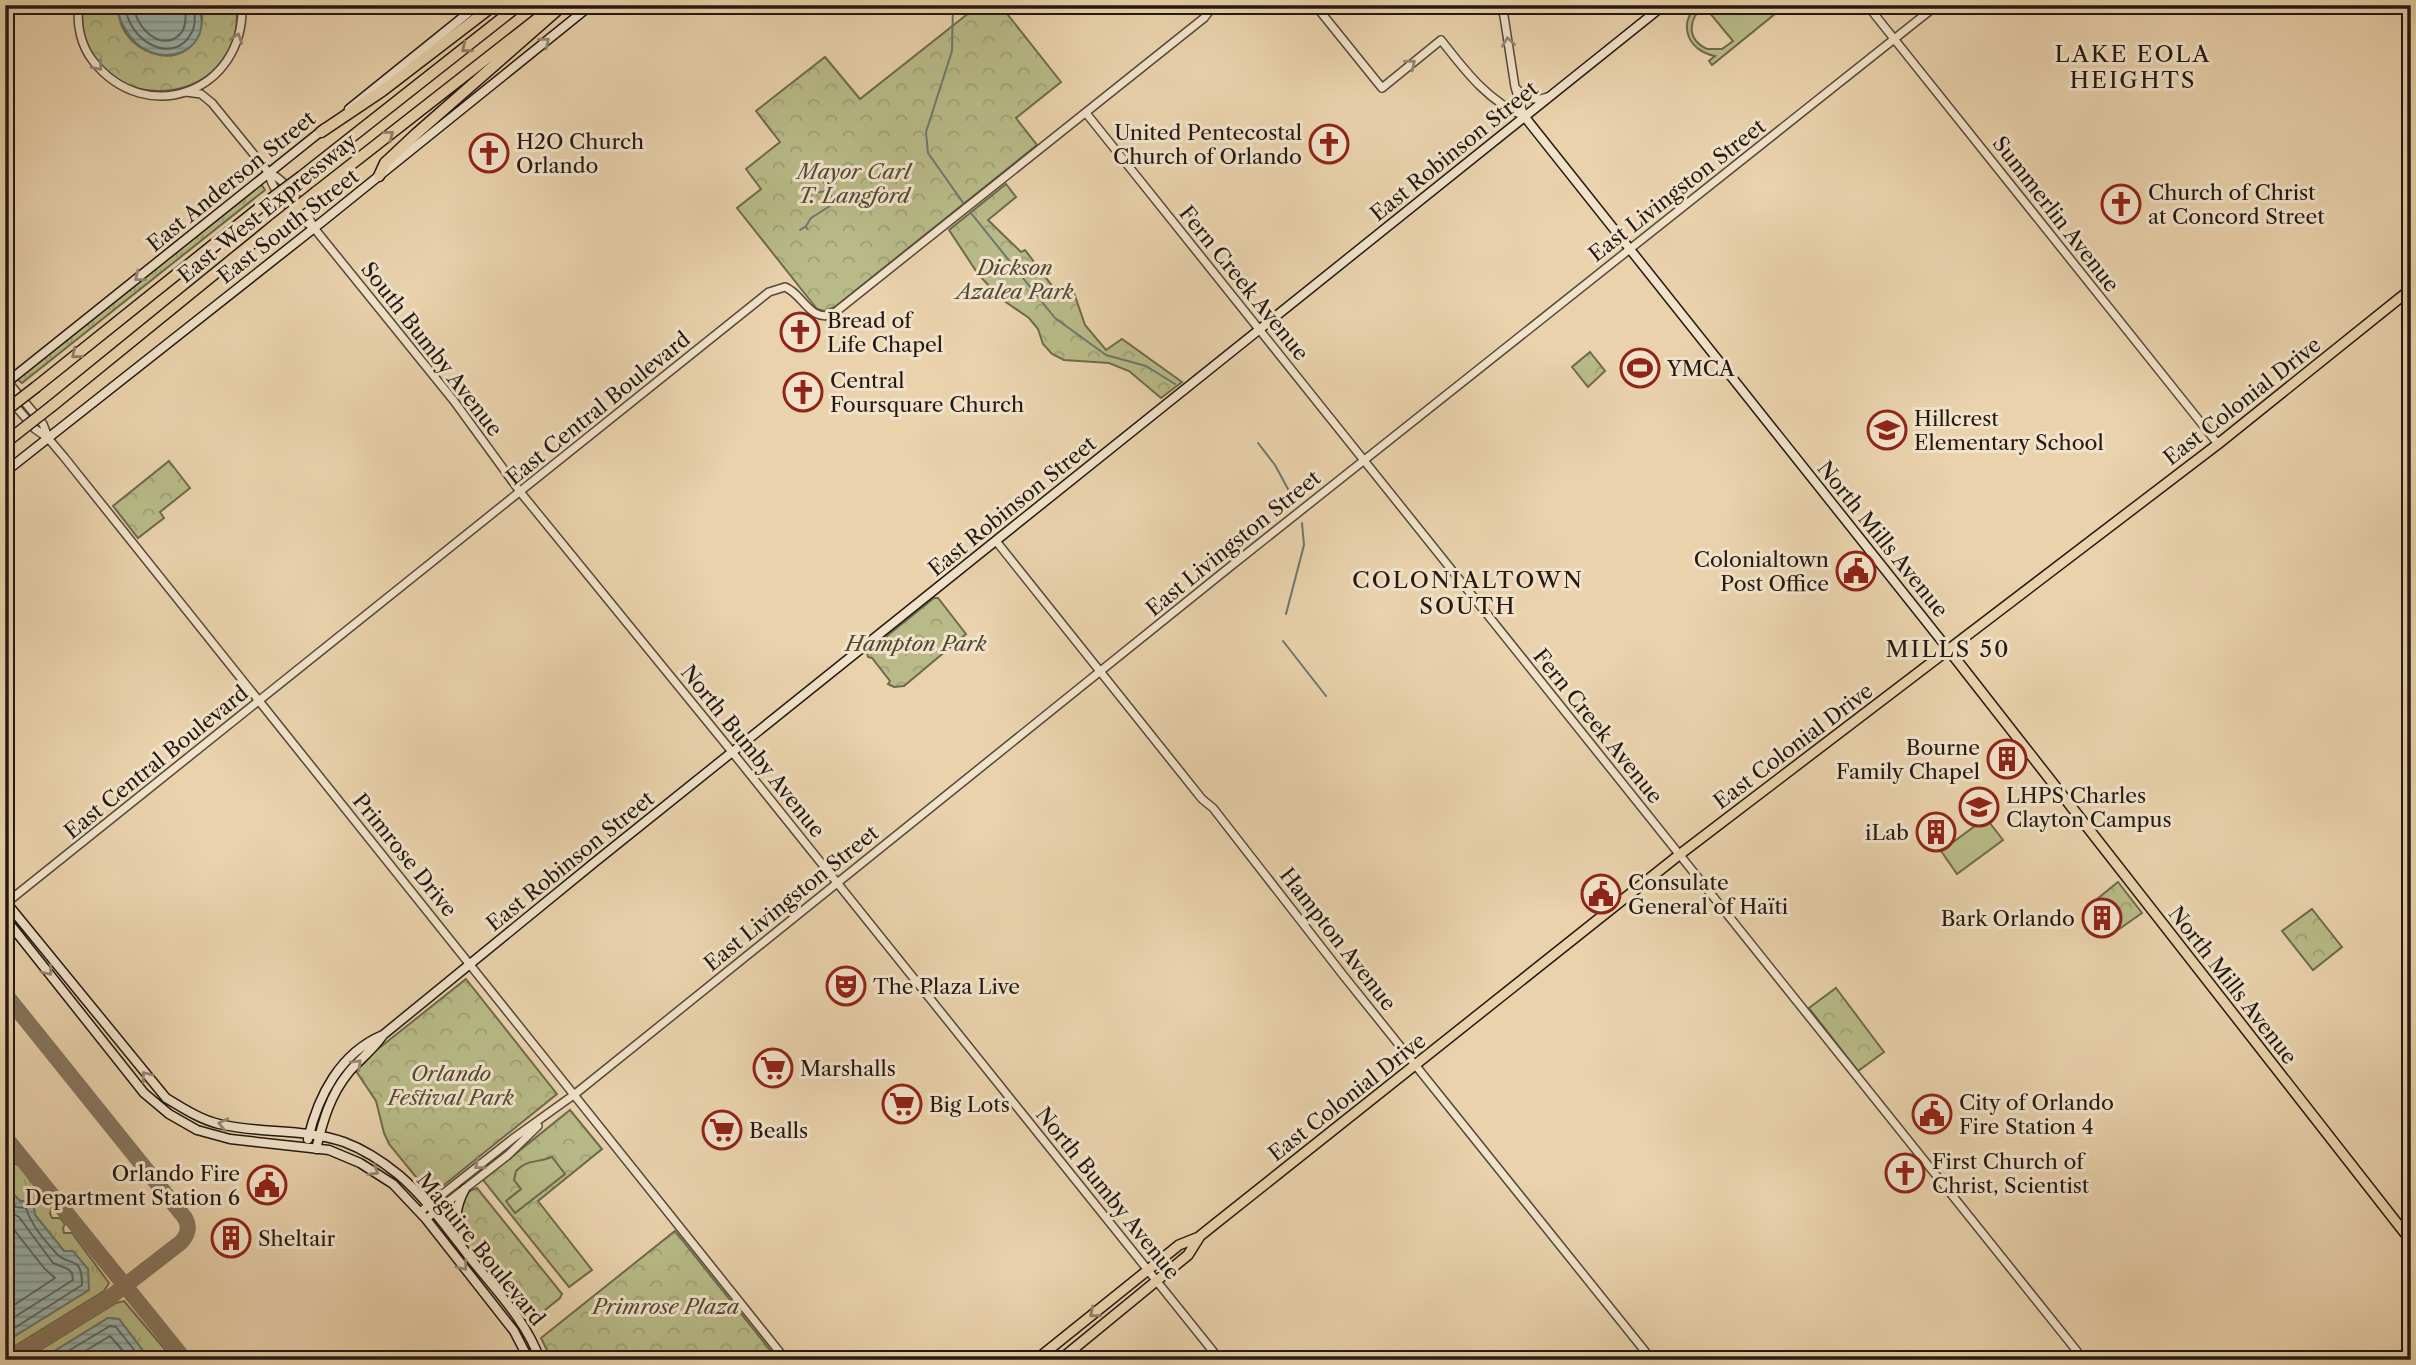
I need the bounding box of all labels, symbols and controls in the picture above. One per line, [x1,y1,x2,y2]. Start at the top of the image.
one-way arrow [228,33,243,45]
one-way arrow [1501,37,1516,48]
one-way arrow [538,38,550,51]
one-way arrow [461,39,474,52]
district label: LAKE EOLA HEIGHTS [2055,40,2211,94]
one-way arrow [89,58,102,70]
one-way arrow [1403,60,1416,72]
street label: East Robinson Street [1365,75,1543,226]
street label: East Anderson Street [142,105,321,257]
street label: East Livingston Street [1584,113,1771,267]
place label: United Pentecostal Church of Orlando [1113,120,1302,169]
church icon: United Pentecostal Church of Orlando [1308,123,1350,165]
street label: East-West Expressway [173,128,362,288]
place label: H2O Church Orlando [516,129,644,178]
one-way arrow [381,131,393,144]
street label: Summerlin Avenue [1988,131,2124,297]
church icon: H2O Church Orlando [468,132,510,174]
park label: Mayor Carl T. Langford [794,159,913,208]
street label: East South Street [213,163,364,289]
place label: Church of Christ at Concord Street [2148,180,2325,229]
church icon: Church of Christ at Concord Street [2100,183,2142,225]
street label: Fern Creek Avenue [1174,201,1314,365]
park label: Dickson Azalea Park [953,255,1074,304]
street label: South Bumby Avenue [356,257,508,441]
one-way arrow [134,269,147,281]
place label: Bread of Life Chapel [827,308,943,357]
church icon: Bread of Life Chapel [779,311,821,353]
street label: East Central Boulevard [501,326,695,490]
street label: East Colonial Drive [2158,332,2326,470]
one-way arrow [71,346,83,359]
sports icon: YMCA [1619,347,1661,389]
place label: YMCA [1666,356,1735,381]
place label: Central Foursquare Church [830,368,1024,417]
church icon: Central Foursquare Church [782,371,824,413]
place label: Hillcrest Elementary School [1914,406,2104,455]
school or university icon: Hillcrest Elementary School [1866,409,1908,451]
street label: East Robinson Street [923,430,1101,581]
street label: North Mills Avenue [1812,456,1954,622]
street label: East Livingston Street [1141,465,1326,621]
place label: Colonialtown Post Office [1694,547,1829,596]
public building icon: Colonialtown Post Office [1835,550,1877,592]
district label: COLONIALTOWN SOUTH [1352,566,1584,620]
park label: Hampton Park [843,631,987,656]
district label: MILLS 50 [1886,635,2011,663]
street label: Fern Creek Avenue [1528,644,1668,808]
street label: North Bumby Avenue [676,660,830,842]
street label: East Colonial Drive [1708,678,1878,814]
street label: East Central Boulevard [59,680,253,844]
place label: Bourne Family Chapel [1836,735,1980,784]
building icon: Bourne Family Chapel [1986,738,2028,780]
place label: LHPS Charles Clayton Campus [2006,783,2172,832]
street label: East Robinson Street [481,785,659,936]
school or university icon: LHPS Charles Clayton Campus [1958,786,2000,828]
street label: Primrose Drive [348,788,462,922]
building icon: iLab [1915,811,1957,853]
street label: East Livingston Street [699,820,884,976]
place label: iLab [1865,820,1909,845]
street label: Hampton Avenue [1275,863,1401,1015]
place label: Consulate General of Haïti [1628,870,1788,919]
public building icon: Consulate General of Haïti [1580,873,1622,915]
building icon: Bark Orlando [2081,897,2123,939]
street label: North Mills Avenue [2164,901,2302,1069]
place label: Bark Orlando [1941,906,2075,931]
one-way arrow [39,964,52,976]
theatre icon: The Plaza Live [825,965,867,1007]
place label: The Plaza Live [873,974,1020,999]
street label: East Colonial Drive [1263,1028,1431,1166]
supermarket icon: Marshalls [752,1047,794,1089]
place label: Marshalls [800,1056,896,1081]
one-way arrow [349,1059,362,1072]
park label: Orlando Festival Park [386,1061,514,1110]
one-way arrow [142,1071,155,1083]
supermarket icon: Big Lots [881,1083,923,1125]
place label: City of Orlando Fire Station 4 [1959,1090,2114,1139]
place label: Big Lots [929,1092,1010,1117]
public building icon: City of Orlando Fire Station 4 [1911,1093,1953,1135]
street label: North Bumby Avenue [1031,1102,1185,1284]
supermarket icon: Bealls [701,1109,743,1151]
one-way arrow [217,1117,229,1132]
place label: Bealls [749,1118,808,1143]
place label: First Church of Christ, Scientist [1932,1149,2090,1198]
church icon: First Church of Christ, Scientist [1884,1152,1926,1194]
one-way arrow [474,1157,487,1170]
place label: Orlando Fire Department Station 6 [25,1161,240,1210]
one-way arrow [366,1163,379,1176]
public building icon: Orlando Fire Department Station 6 [246,1164,288,1206]
street label: Maguire Boulevard [412,1167,551,1331]
building icon: Sheltair [210,1217,252,1259]
place label: Sheltair [258,1226,336,1251]
one-way arrow [455,1257,467,1270]
park label: Primrose Plaza [591,1294,740,1319]
one-way arrow [1089,1304,1101,1317]

